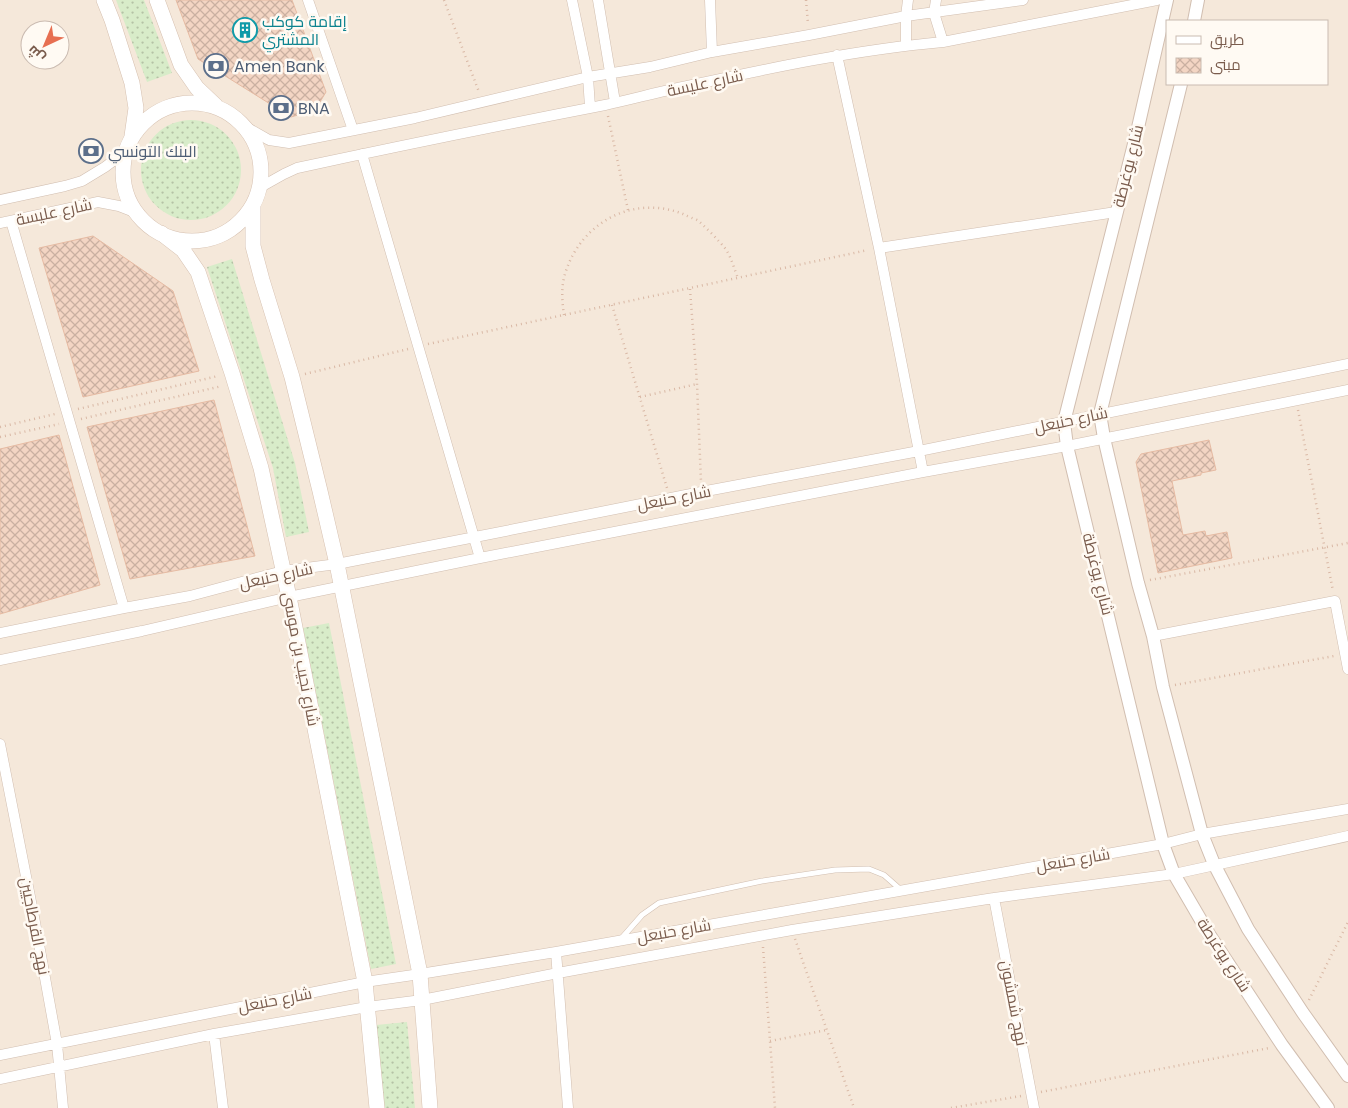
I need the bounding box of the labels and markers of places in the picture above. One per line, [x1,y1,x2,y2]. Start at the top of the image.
place label: إقامة كوكب المشتري [262,10,347,53]
building icon: إقامة كوكب المشتري [232,17,258,43]
bank icon: Amen Bank [203,53,229,79]
place label: Amen Bank [234,55,326,78]
bank icon: BNA [268,95,294,121]
place label: BNA [298,97,330,120]
bank icon: البنك التونسي [78,138,104,164]
place label: البنك التونسي [108,140,197,164]

